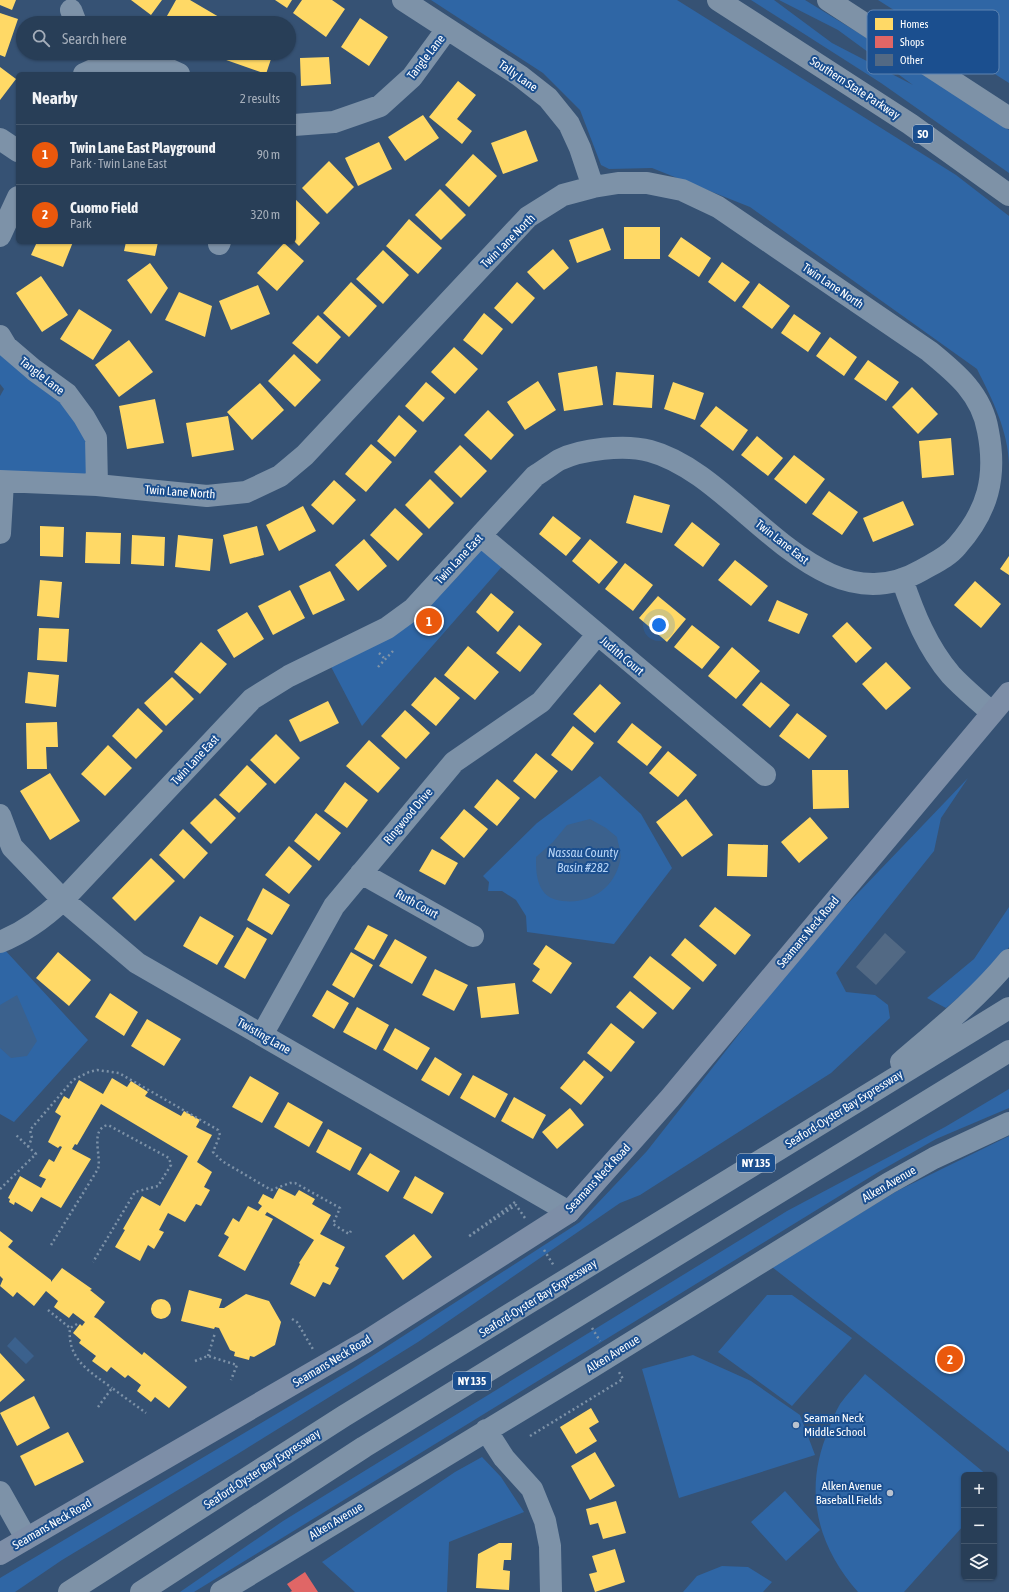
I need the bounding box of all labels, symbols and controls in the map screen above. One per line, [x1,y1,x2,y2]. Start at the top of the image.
legend [867,10,999,74]
search box [16,16,296,60]
text: Homes [900,18,928,30]
icon: search [30,27,52,49]
text: Search here [62,30,127,47]
street label: Tangle Lane [404,32,448,82]
text: Shops [900,36,924,48]
street label: Southern State Parkway [807,54,903,122]
text: Other [900,54,924,66]
street label: Tally Lane [496,58,540,94]
text: Nearby [32,88,78,108]
text: 2 results [240,91,280,106]
road number: SO [913,125,933,143]
text: Twin Lane East Playground [70,139,216,156]
text: 1 [42,147,48,162]
text: 90 m [257,147,280,162]
text: Park · Twin Lane East [70,156,167,171]
text: Cuomo Field [70,199,138,216]
text: 2 [42,207,48,222]
text: 320 m [251,207,280,222]
street label: Twin Lane North [478,211,538,271]
text: Park [70,216,92,231]
street label: Twin Lane North [800,260,866,312]
street label: Tangle Lane [17,354,67,398]
street label: Twin Lane North [144,483,216,501]
street label: Twin Lane East [753,517,812,567]
street label: Twin Lane East [432,531,486,587]
pin: 1 [416,606,442,636]
your location [649,615,669,635]
street label: Judith Court [597,634,647,679]
street label: Twin Lane East [168,732,222,788]
street label: Ringwood Drive [381,785,435,847]
water label: Nassau County Basin #282 [548,845,619,875]
street label: Ruth Court [393,887,441,922]
street label: Seamans Neck Road [774,894,842,970]
street label: Twisting Lane [235,1015,293,1057]
street label: Seaford-Oyster Bay Expressway [783,1067,905,1151]
street label: Seamans Neck Road [563,1141,633,1215]
road number: NY 135 [737,1154,775,1172]
street label: Alken Avenue [859,1163,919,1205]
street label: Seaford-Oyster Bay Expressway [477,1256,599,1340]
street label: Seamans Neck Road [290,1332,374,1390]
street label: Alken Avenue [584,1332,642,1376]
pin: 2 [937,1344,963,1374]
road number: NY 135 [453,1372,491,1390]
place label: Seaman Neck Middle School [804,1411,867,1439]
marker: Seaman Neck Middle School [791,1420,801,1430]
street label: Seaford-Oyster Bay Expressway [201,1426,323,1512]
map controls [961,1472,997,1580]
button: + [961,1472,997,1508]
place label: Alken Avenue Baseball Fields [816,1479,882,1507]
marker: Alken Avenue Baseball Fields [885,1488,895,1498]
street label: Seamans Neck Road [10,1496,94,1552]
street label: Alken Avenue [307,1499,365,1543]
button: − [961,1508,997,1544]
button: layers [961,1544,997,1580]

